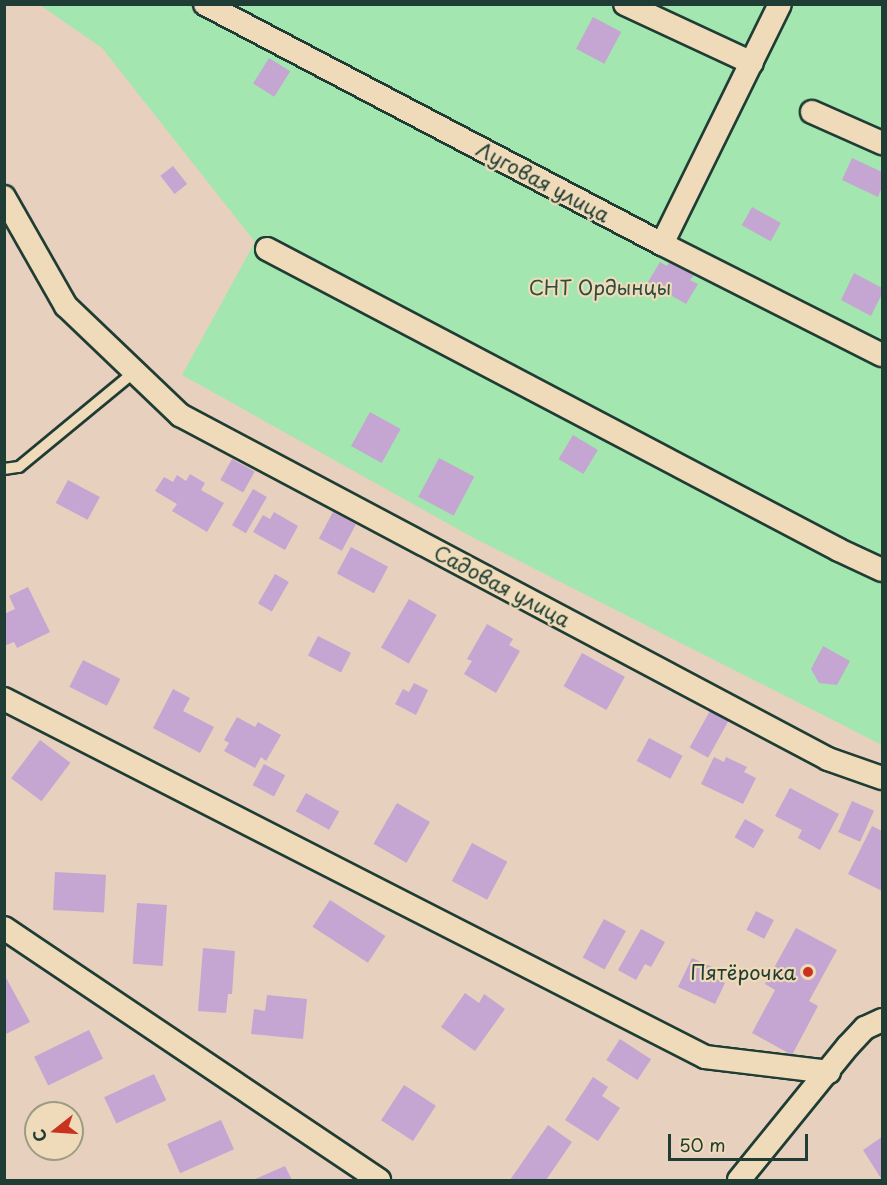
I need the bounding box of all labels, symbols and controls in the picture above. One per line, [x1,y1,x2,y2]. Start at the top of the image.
street label: Луговая улица [472,137,614,227]
park label: СНТ Ордынцы [528,275,672,299]
street label: Садовая улица [430,540,574,632]
place label: Пятёрочка [690,960,796,984]
marker: Пятёрочка [801,965,815,979]
north arrow [24,1101,84,1161]
scale bar [671,1122,810,1160]
text: С [25,1126,52,1145]
text: 50 m [679,1131,726,1158]

